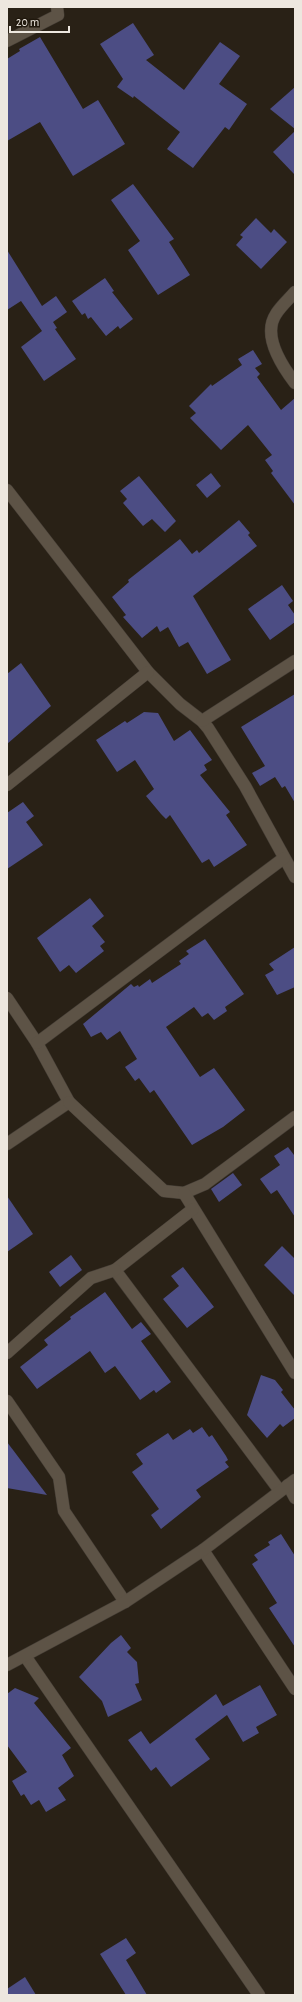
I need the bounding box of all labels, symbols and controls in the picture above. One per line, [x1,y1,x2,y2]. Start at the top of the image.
scale bar [10,8,69,34]
text: 20 m [16,16,39,28]

